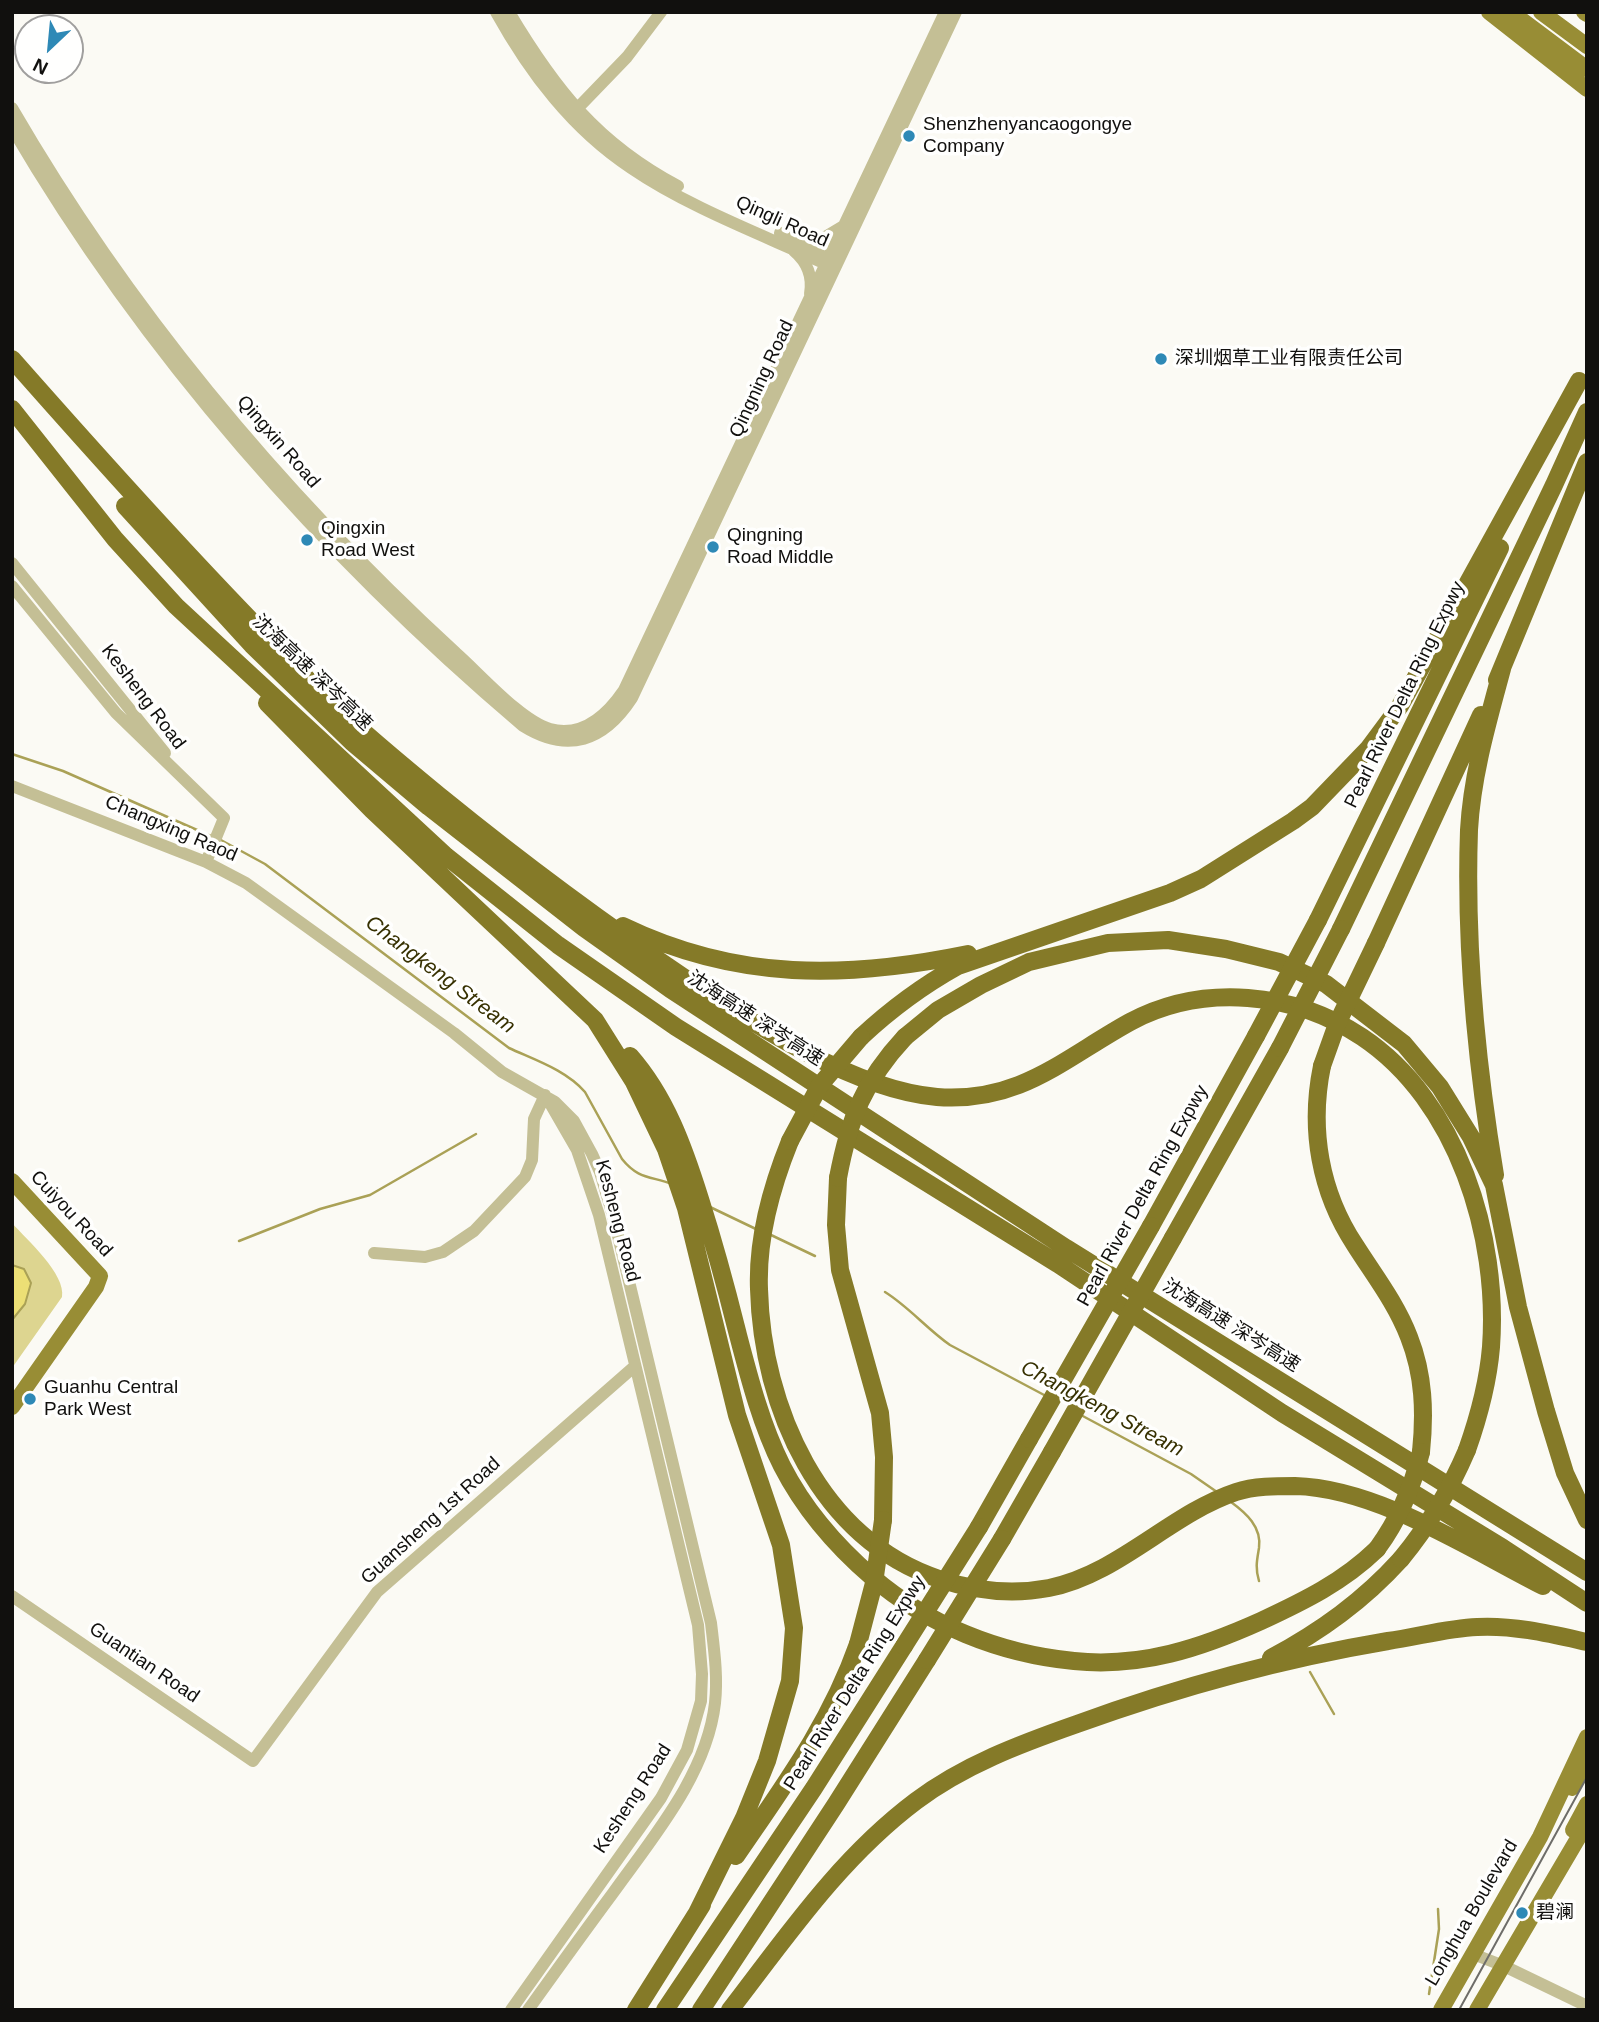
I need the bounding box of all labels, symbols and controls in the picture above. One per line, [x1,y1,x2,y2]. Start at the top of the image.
north arrow [14,14,84,84]
text: N [30,54,51,79]
place label: Shenzhenyancaogongye Company [923,114,1132,158]
marker: Shenzhenyancaogongye Company [901,128,917,144]
street label: Qingli Road [732,191,832,253]
street label: Qingning Road [725,317,799,441]
place label: 深圳烟草工业有限责任公司 [1175,348,1403,370]
marker: 深圳烟草工业有限责任公司 [1153,351,1169,367]
street label: Qingxin Road [232,391,324,493]
place label: Qingxin Road West [321,518,415,562]
place label: Qingning Road Middle [727,525,834,569]
marker: Qingxin Road West [299,532,315,548]
marker: Qingning Road Middle [705,539,721,555]
street label: Pearl River Delta Ring Expwy [1340,578,1470,812]
street label: 沈海高速 深岑高速 [248,610,376,736]
street label: Kesheng Road [96,640,190,754]
street label: Changxing Raod [101,791,241,867]
water label: Changkeng Stream [360,910,520,1040]
street label: 沈海高速 深岑高速 [683,967,827,1071]
street label: Pearl River Delta Ring Expwy [1073,1081,1213,1311]
street label: Kesheng Road [590,1157,644,1285]
street label: Cuiyou Road [25,1166,117,1262]
street label: 沈海高速 深岑高速 [1158,1275,1304,1377]
water label: Changkeng Stream [1016,1355,1188,1463]
place label: Guanhu Central Park West [44,1377,178,1421]
marker: Guanhu Central Park West [22,1391,38,1407]
street label: Guansheng 1st Road [357,1452,505,1590]
street label: Pearl River Delta Ring Expwy [779,1571,931,1795]
street label: Guantian Road [85,1618,203,1708]
street label: Kesheng Road [589,1740,677,1858]
street label: Longhua Boulevard [1421,1836,1523,1990]
place label: 碧澜 [1536,1902,1574,1924]
marker: 碧澜 [1514,1905,1530,1921]

